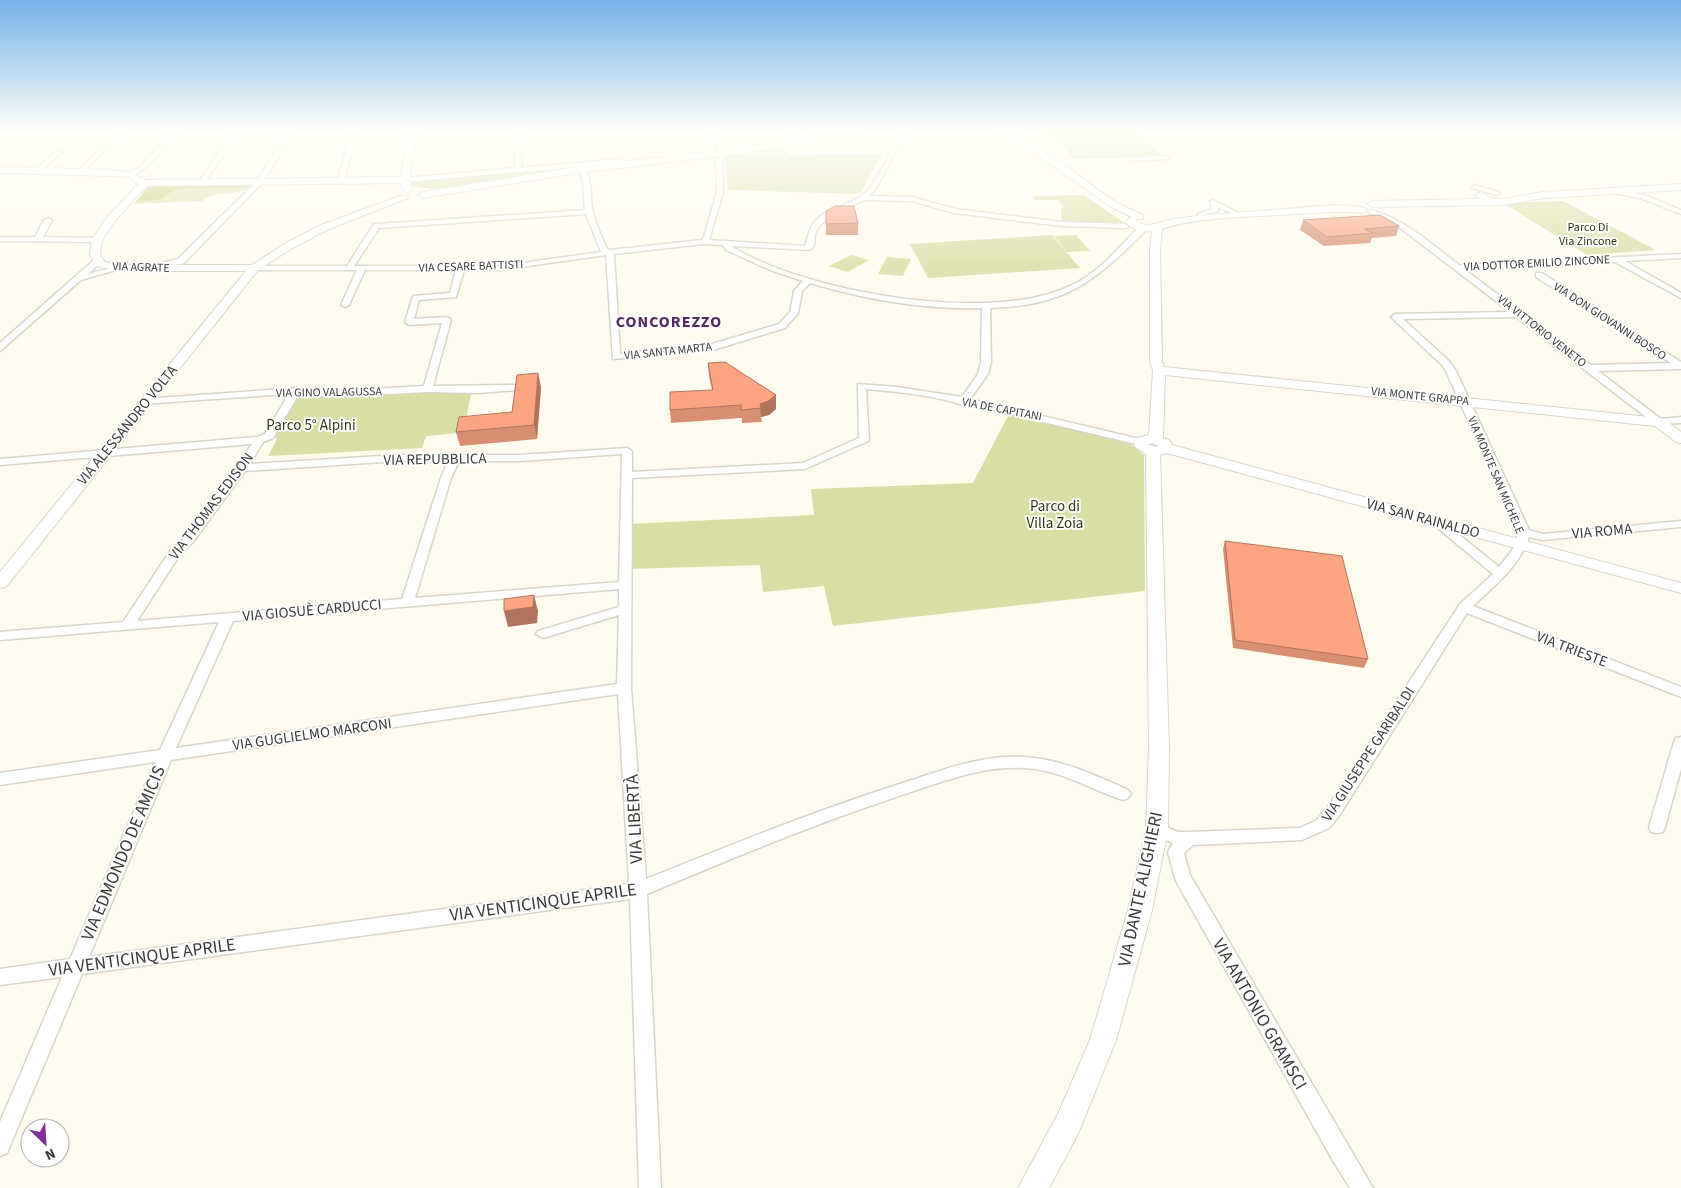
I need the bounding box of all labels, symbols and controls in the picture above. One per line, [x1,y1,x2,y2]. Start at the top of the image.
park label: Parco Di Via Zincone [1559,219,1617,250]
street label: VIA DOTTOR EMILIO ZINCONE [1463,251,1611,276]
street label: VIA CESARE BATTISTI [418,256,524,277]
street label: VIA AGRATE [112,258,170,277]
street label: VIA DON GIOVANNI BOSCO [1550,278,1670,364]
street label: VIA VITTORIO VENETO [1493,291,1590,372]
district label: CONCOREZZO [616,311,722,333]
street label: VIA SANTA MARTA [623,338,713,365]
street label: VIA ALESSANDRO VOLTA [72,360,183,490]
street label: VIA GINO VALAGUSSA [276,383,383,402]
street label: VIA MONTE GRAPPA [1370,383,1470,410]
street label: VIA DE CAPITANI [960,393,1043,426]
street label: VIA MONTE SAN MICHELE [1463,414,1528,537]
park label: Parco 5° Alpini [266,415,356,436]
street label: VIA THOMAS EDISON [164,448,259,564]
street label: VIA REPUBBLICA [383,448,488,471]
street label: VIA SAN RAINALDO [1364,493,1482,544]
park label: Parco di Villa Zoia [1027,496,1083,534]
street label: VIA ROMA [1571,518,1634,545]
street label: VIA GIOSUÈ CARDUCCI [242,594,382,627]
street label: VIA TRIESTE [1533,626,1611,673]
street label: VIA GIUSEPPE GARIBALDI [1317,683,1420,826]
street label: VIA GUGLIELMO MARCONI [231,713,393,756]
street label: VIA EDMONDO DE AMICIS [75,762,172,944]
street label: VIA LIBERTÀ [620,773,649,864]
street label: VIA DANTE ALIGHIERI [1112,809,1169,969]
street label: VIA VENTICINQUE APRILE [448,877,638,928]
street label: VIA VENTICINQUE APRILE [47,932,237,983]
street label: VIA ANTONIO GRAMSCI [1206,934,1313,1094]
north arrow [20,1118,70,1168]
text: N [42,1143,59,1165]

